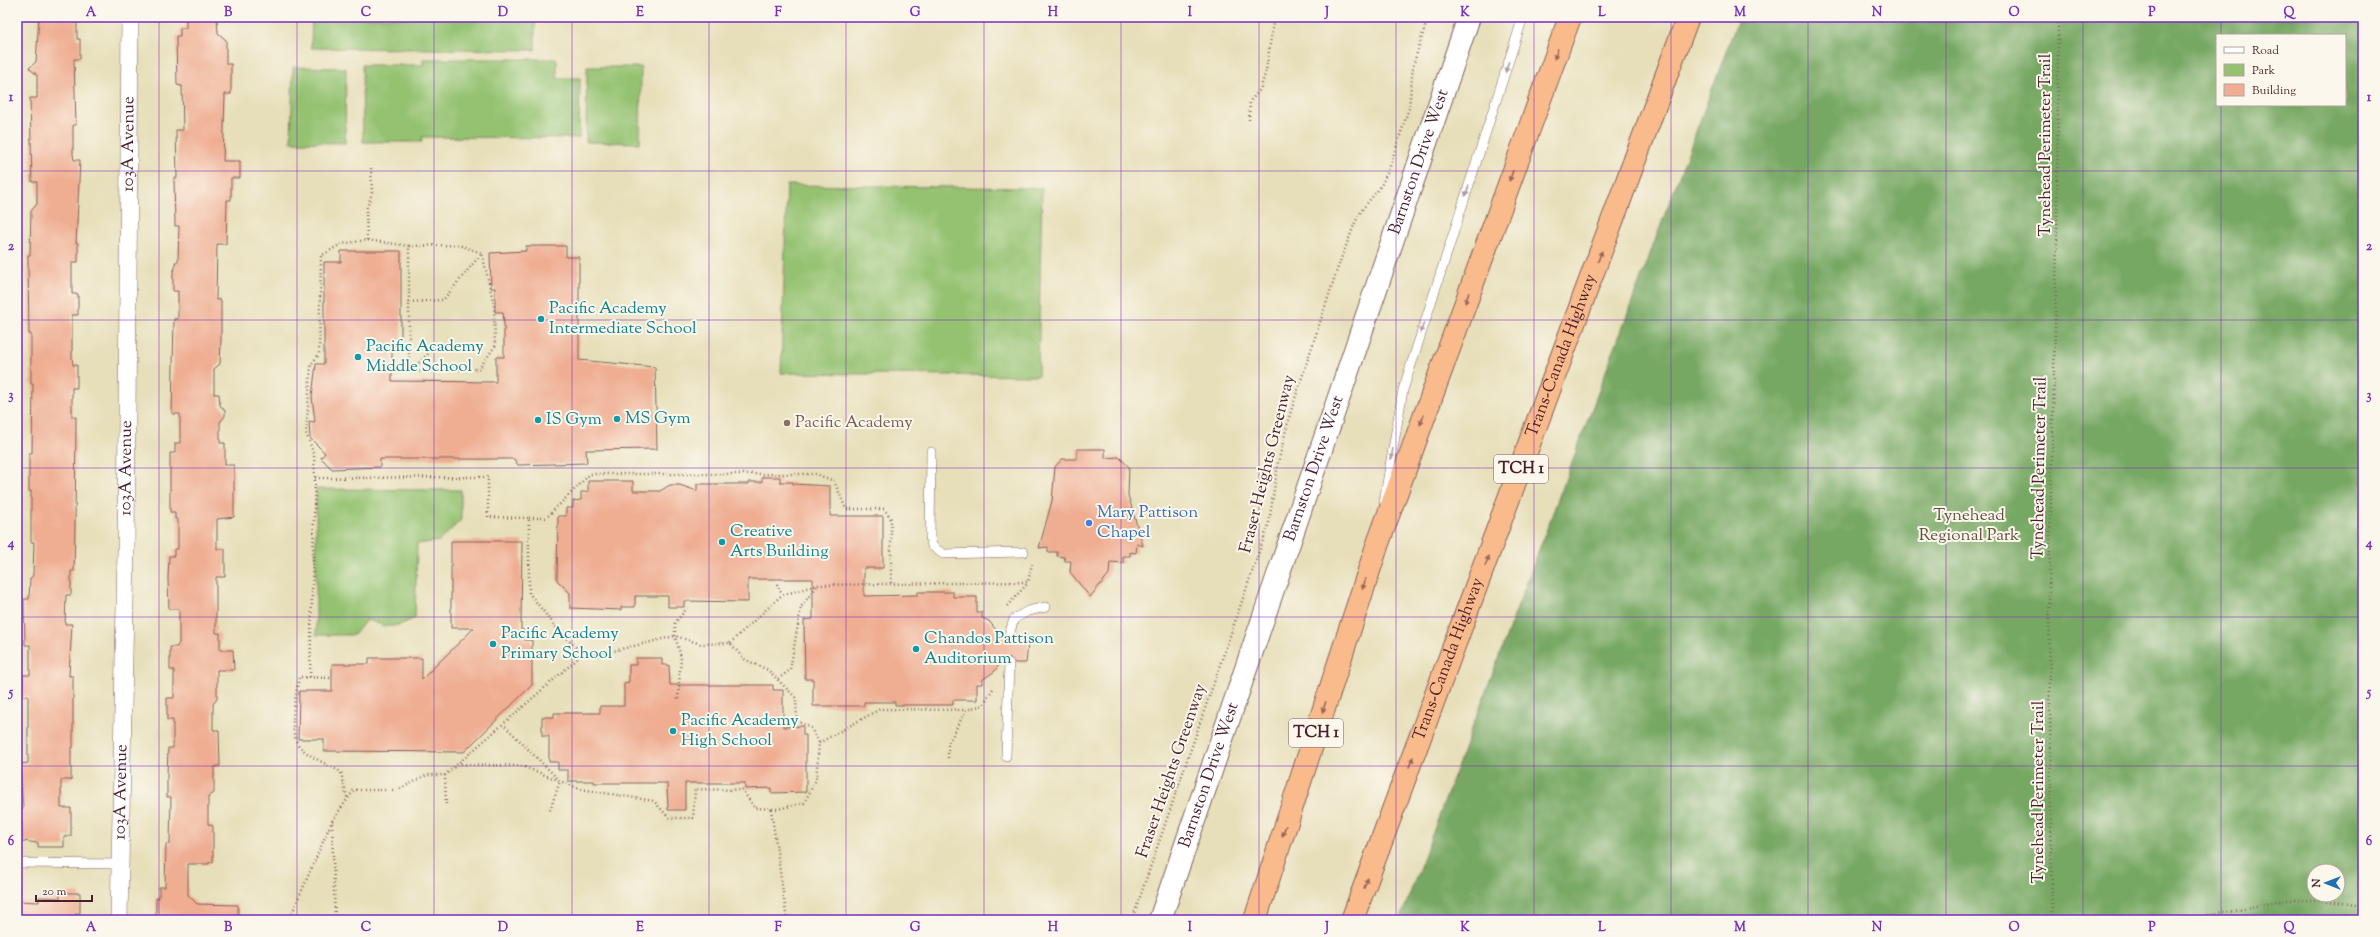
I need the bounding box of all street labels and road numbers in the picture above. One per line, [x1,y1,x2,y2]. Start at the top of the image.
street label: Tynehead Perimeter Trail [2034,53,2058,236]
street label: Barnston Drive West [1383,86,1455,238]
street label: 103A Avenue [117,96,141,192]
street label: Trans-Canada Highway [1521,270,1603,441]
street label: Fraser Heights Greenway [1234,372,1302,556]
street label: Tynehead Perimeter Trail [2026,376,2054,560]
street label: Barnston Drive West [1278,392,1351,545]
street label: 103A Avenue [114,420,139,516]
road number: TCH 1 [1494,455,1548,483]
street label: Trans-Canada Highway [1408,574,1490,744]
street label: Fraser Heights Greenway [1131,680,1213,861]
street label: Barnston Drive West [1173,699,1246,851]
street label: Tynehead Perimeter Trail [2027,700,2051,883]
road number: TCH 1 [1289,719,1343,747]
street label: 103A Avenue [109,744,134,840]

